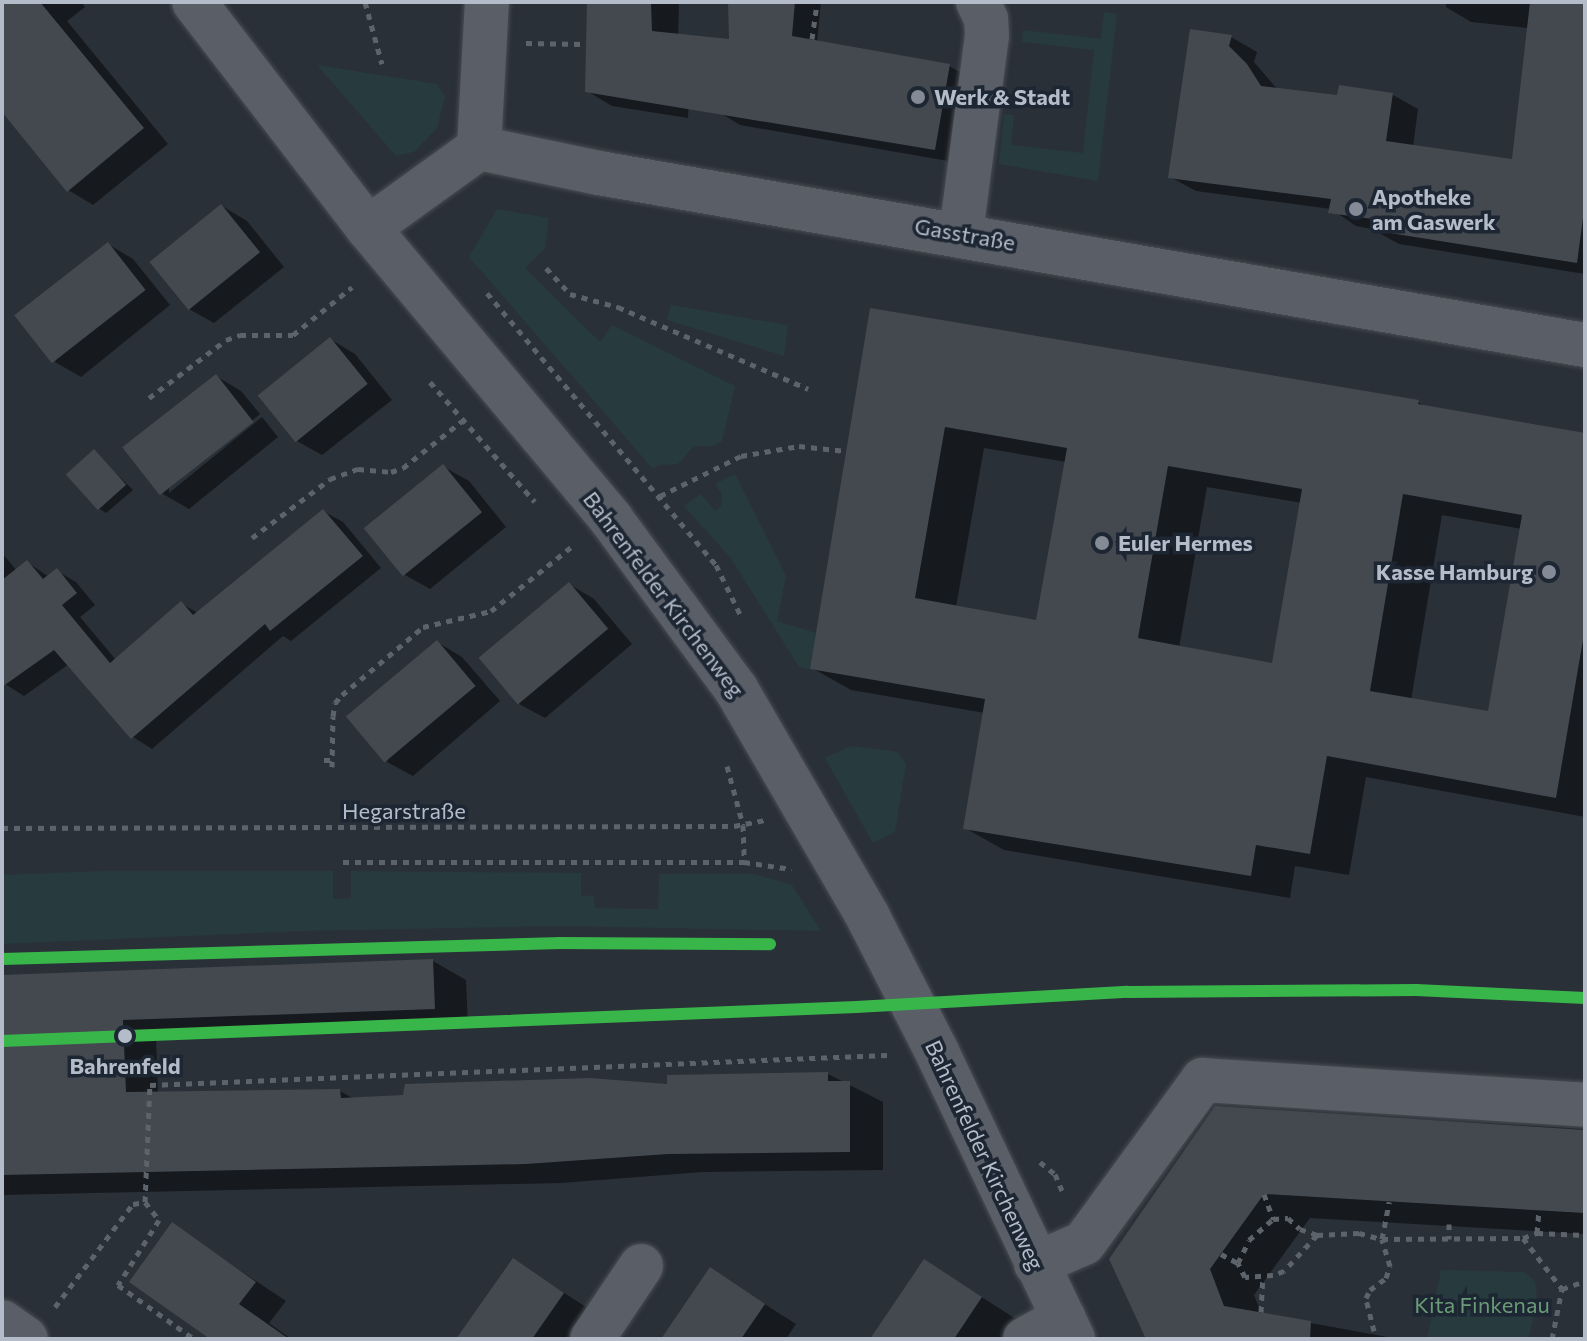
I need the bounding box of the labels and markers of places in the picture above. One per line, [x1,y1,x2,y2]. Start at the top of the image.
place label: Werk & Stadt [934,84,1070,110]
marker: Werk & Stadt [909,88,927,106]
place label: Apotheke am Gaswerk [1372,183,1496,234]
marker: Apotheke am Gaswerk [1347,200,1365,218]
place label: Euler Hermes [1118,530,1253,556]
marker: Euler Hermes [1093,534,1111,552]
place label: Kasse Hamburg [1376,559,1533,585]
marker: Kasse Hamburg [1540,563,1558,581]
marker: Bahrenfeld [112,1023,138,1049]
place label: Bahrenfeld [69,1053,181,1079]

